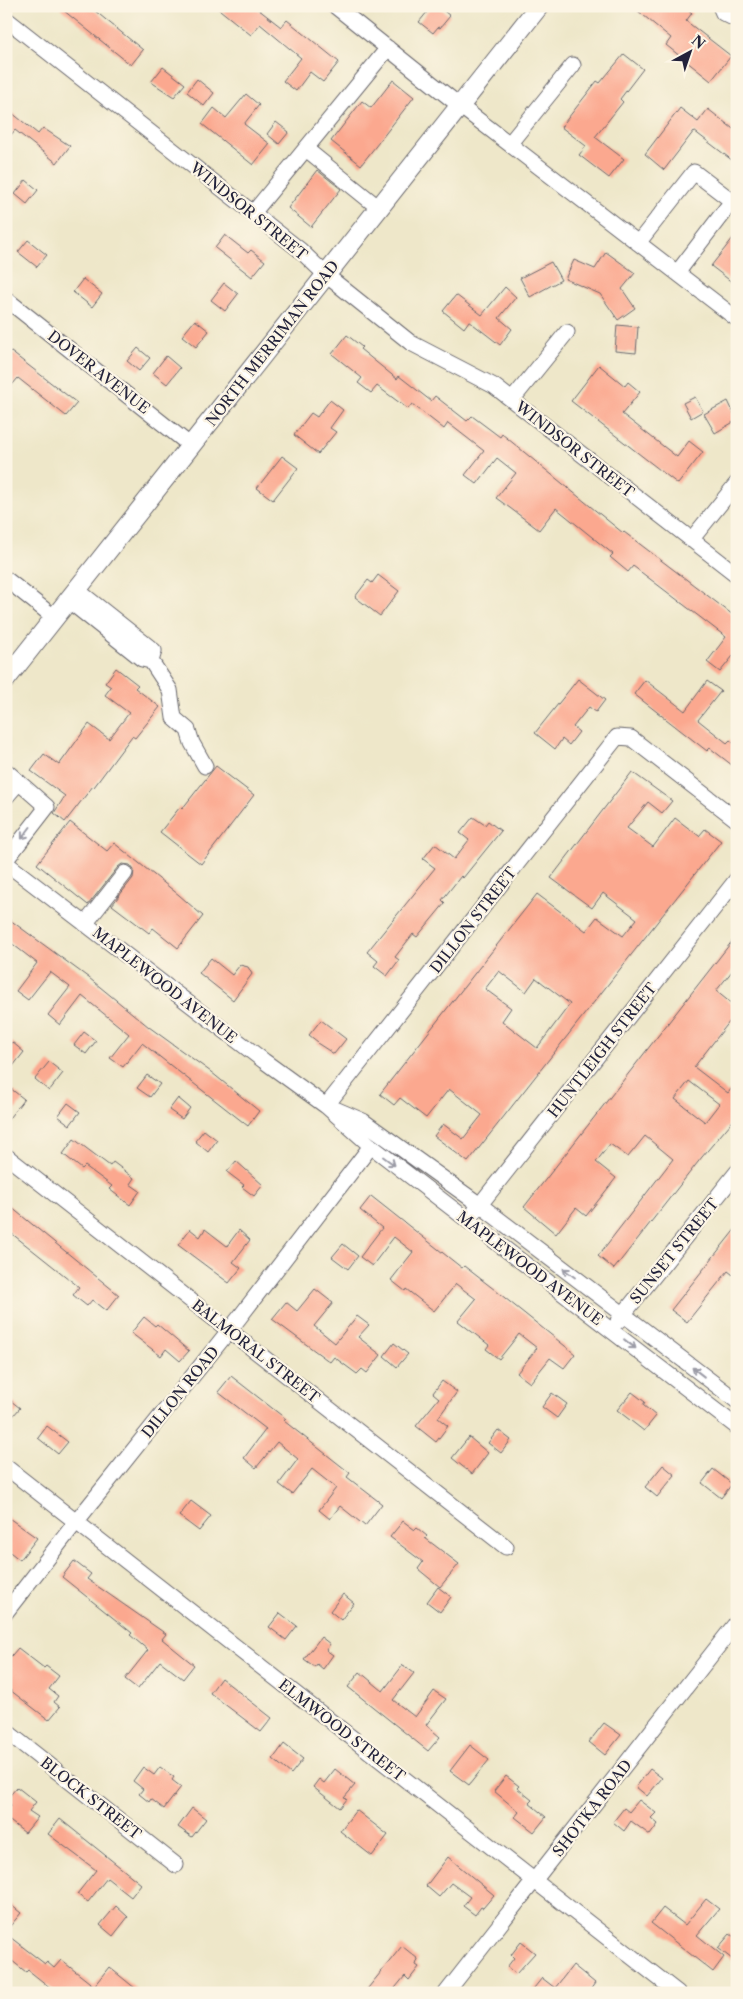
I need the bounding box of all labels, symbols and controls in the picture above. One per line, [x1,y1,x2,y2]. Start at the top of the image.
north arrow [666,28,716,78]
text: N [688,31,709,53]
street label: WINDSOR STREET [186,157,312,265]
street label: NORTH MERRIMAN ROAD [201,256,343,430]
street label: DOVER AVENUE [44,326,154,418]
street label: WINDSOR STREET [511,396,639,502]
one-way arrow [21,826,32,839]
street label: DILLON STREET [426,863,521,977]
street label: MAPLEWOOD AVENUE [89,923,241,1047]
street label: HUNTLEIGH STREET [543,978,661,1121]
one-way arrow [382,1155,395,1166]
street label: SUNSET STREET [626,1194,723,1308]
street label: MAPLEWOOD AVENUE [453,1207,607,1329]
one-way arrow [563,1267,576,1278]
street label: BALMORAL STREET [188,1295,324,1407]
one-way arrow [623,1339,636,1350]
street label: DILLON ROAD [137,1342,223,1442]
one-way arrow [692,1366,705,1377]
street label: ELMWOOD STREET [275,1675,410,1786]
street label: BLOCK STREET [37,1753,146,1844]
street label: SHOTKA ROAD [548,1756,636,1860]

